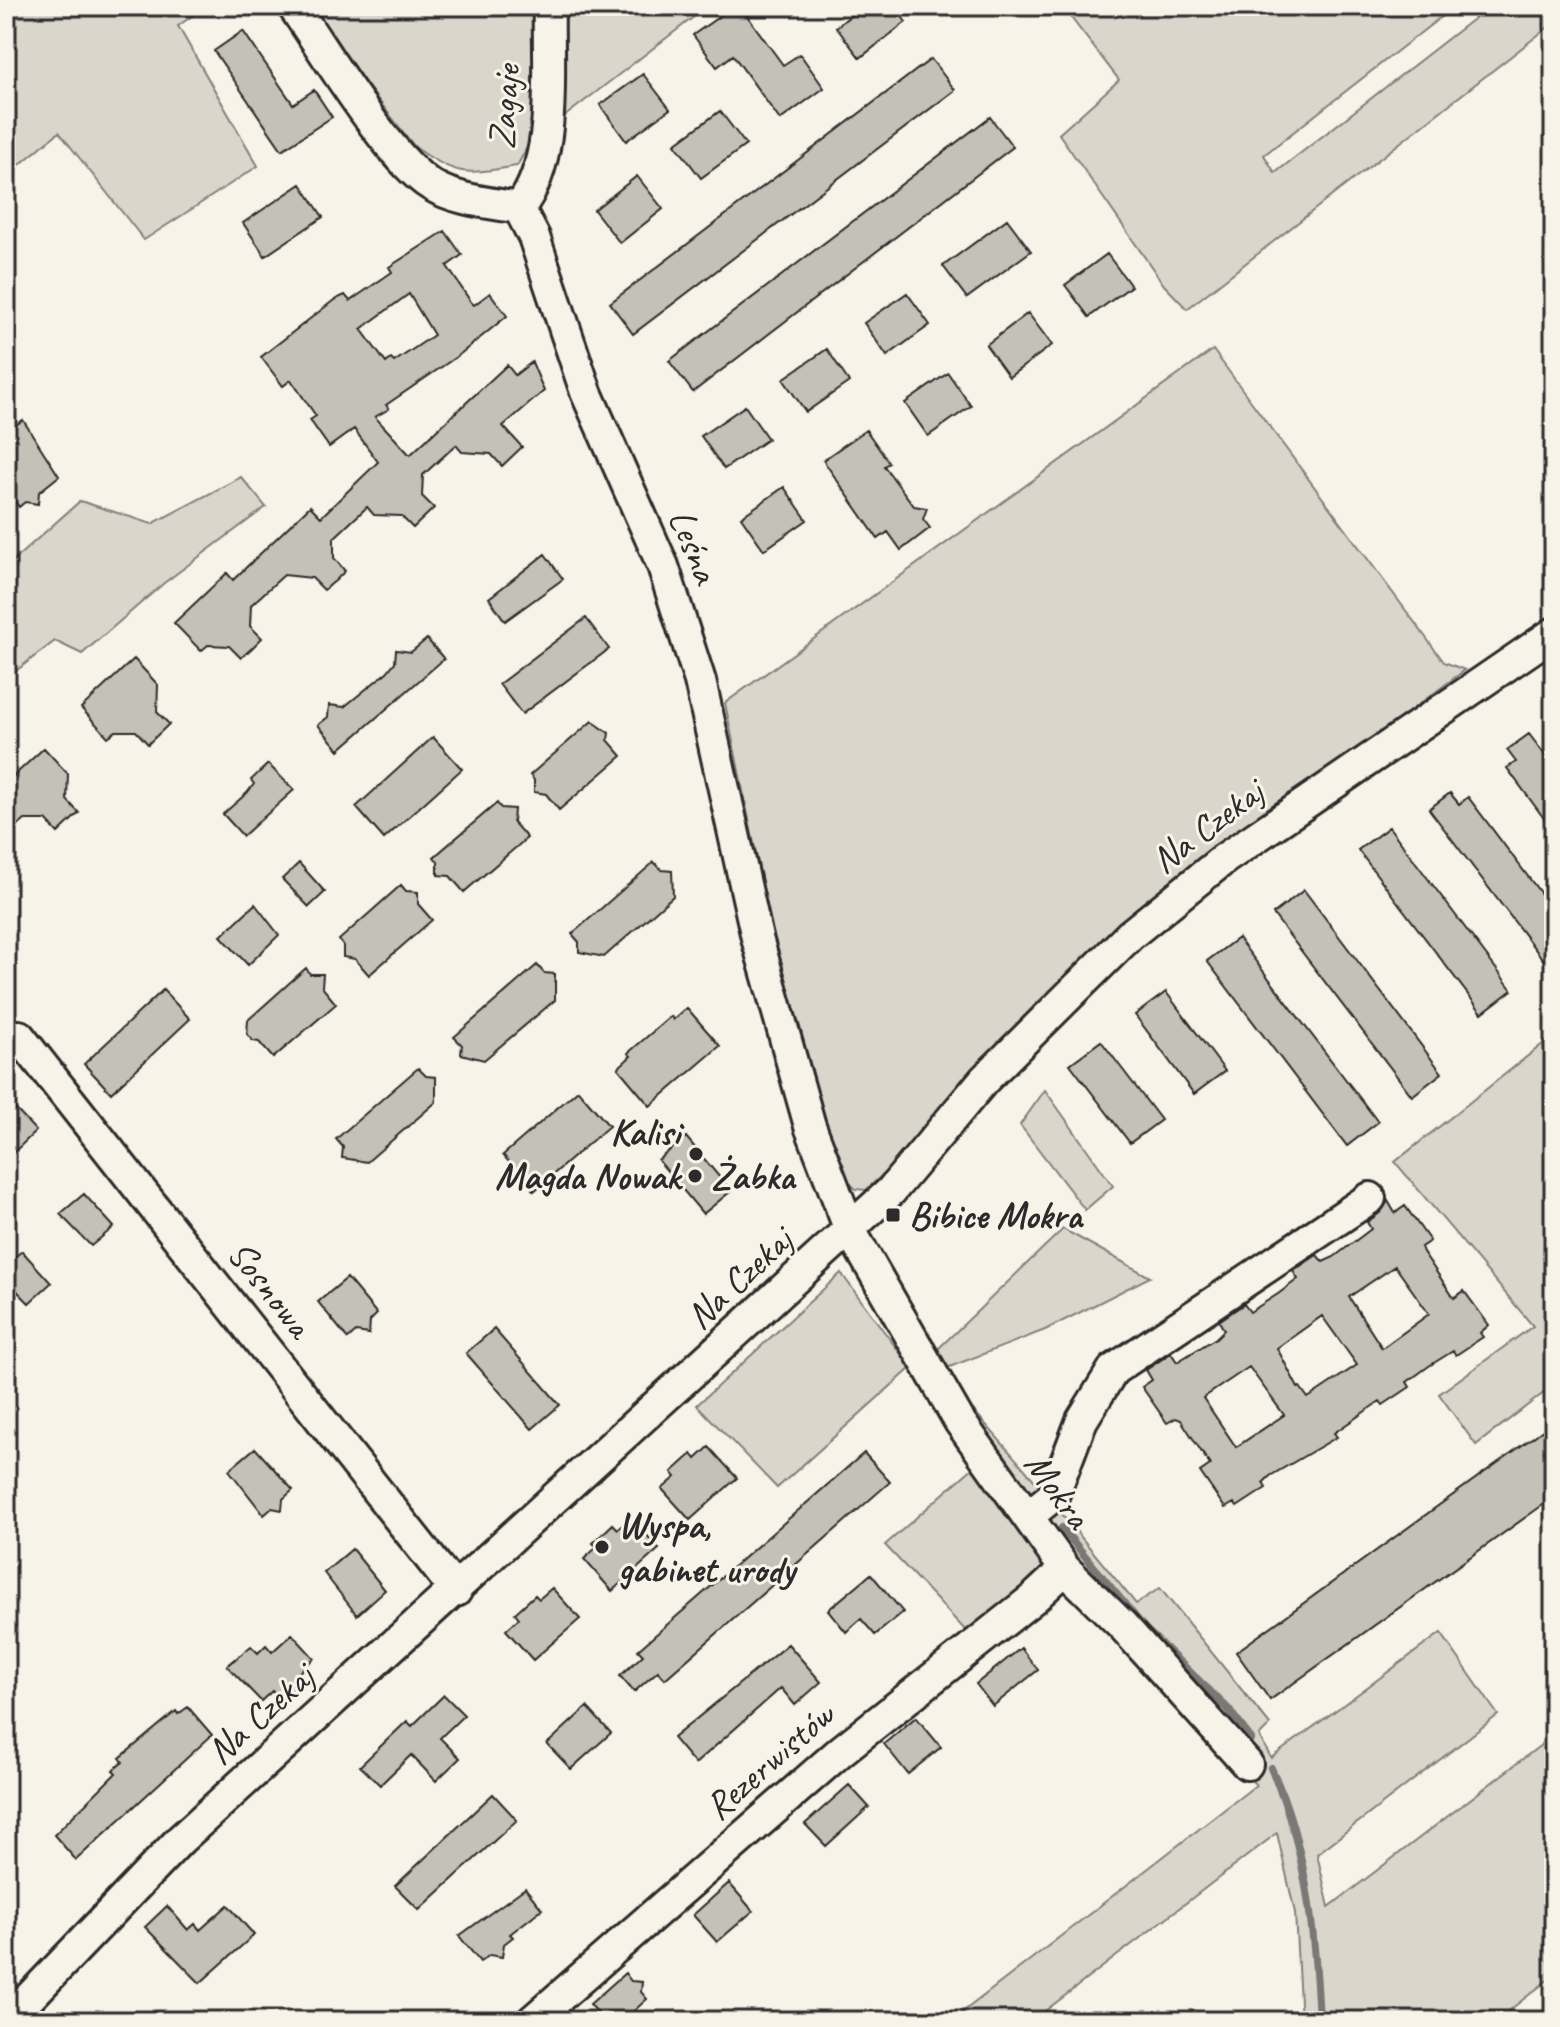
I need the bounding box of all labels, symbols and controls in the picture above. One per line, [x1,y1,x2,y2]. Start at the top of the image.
street label: Zagaje [478,61,531,151]
street label: Leśna [658,502,731,592]
street label: Na Czekaj [1142,766,1276,883]
place label: Kalisi Magda Nowak [495,1109,685,1200]
marker: Kalisi Magda Nowak [687,1145,705,1163]
place label: Żabka [711,1153,798,1200]
marker: Żabka [686,1167,704,1185]
place label: Bibice Mokra [909,1192,1085,1239]
marker: Bibice Mokra [884,1206,902,1224]
street label: Na Czekaj [676,1214,805,1339]
street label: Sosnowa [218,1231,325,1350]
street label: Mokra [1014,1442,1103,1540]
place label: Wyspa, gabinet urody [618,1502,799,1593]
marker: Wyspa, gabinet urody [593,1538,611,1556]
street label: Na Czekaj [197,1651,327,1774]
street label: Rezerwistów [695,1690,846,1830]

